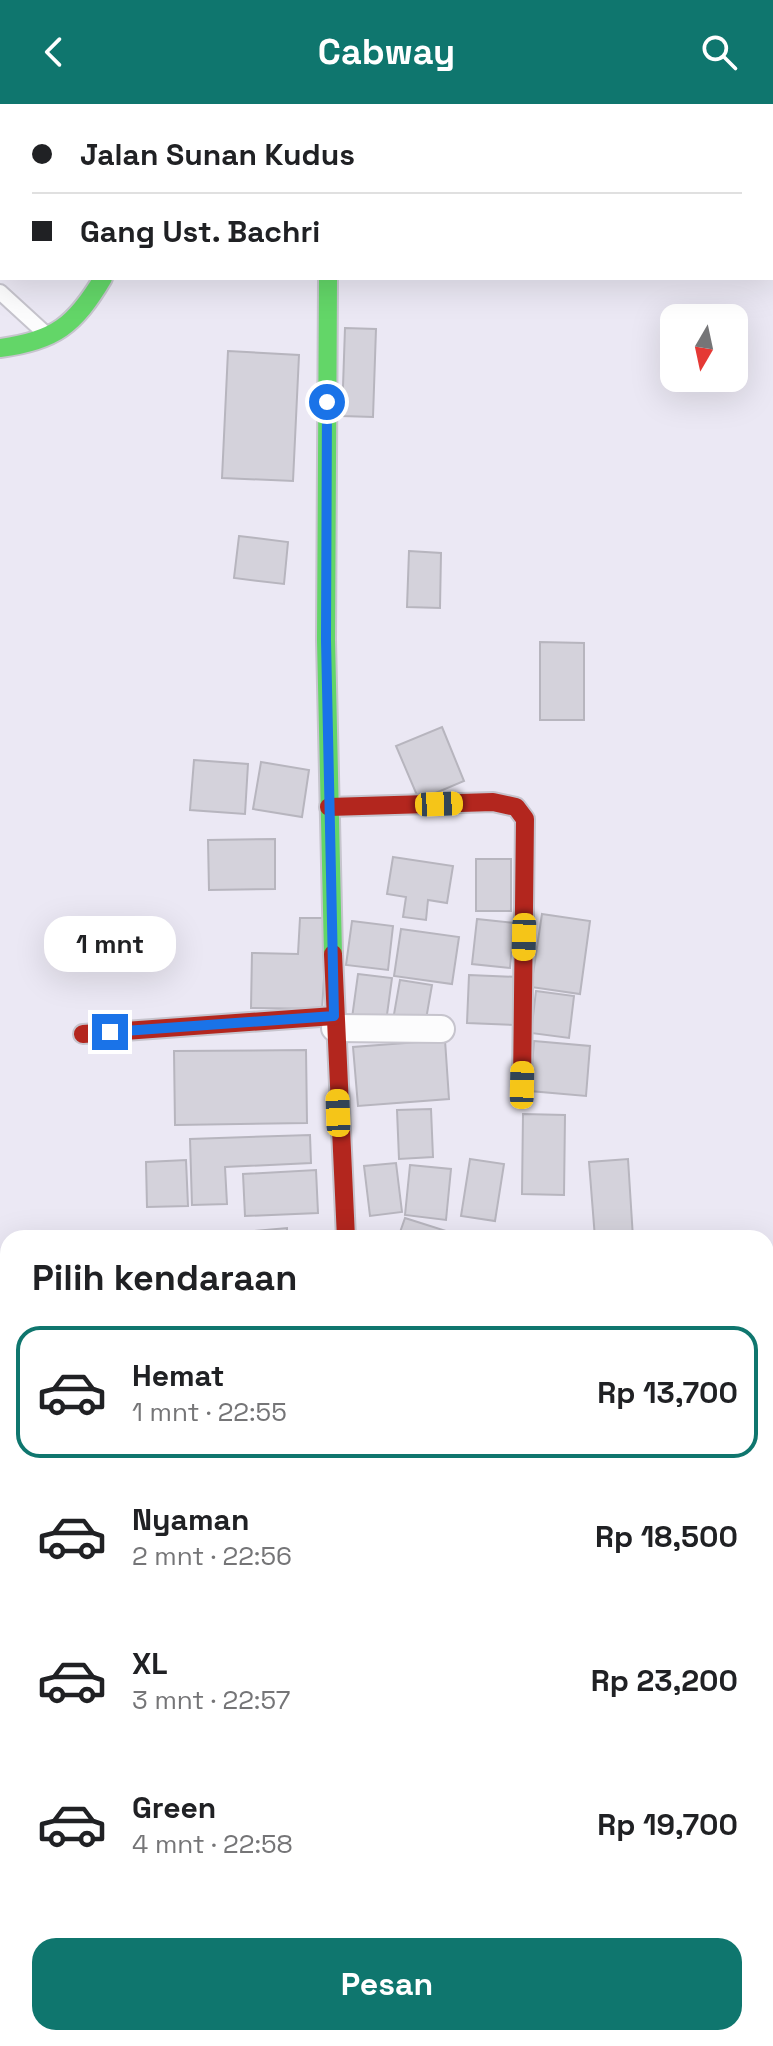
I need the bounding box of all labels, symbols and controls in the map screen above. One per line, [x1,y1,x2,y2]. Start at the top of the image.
text: Cabway [318,29,455,75]
icon: back [32,30,76,74]
icon: search [697,30,741,74]
text: Jalan Sunan Kudus [80,135,355,174]
text: Gang Ust. Bachri [80,212,320,251]
north arrow [660,304,748,392]
map controls [660,304,748,392]
route start [309,384,345,420]
car [415,791,463,817]
car [512,913,536,961]
callout: 1 mnt [44,916,176,972]
text: 1 mnt [76,927,144,961]
route end [92,1014,128,1050]
car [510,1061,534,1109]
car [325,1089,351,1137]
text: Pilih kendaraan [32,1255,297,1301]
icon: car [36,1356,108,1428]
text: Hemat [132,1356,225,1395]
text: Rp 13,700 [597,1373,738,1412]
text: 1 mnt · 22:55 [132,1395,287,1429]
icon: car [36,1500,108,1572]
text: Nyaman [132,1500,249,1539]
text: Rp 18,500 [595,1517,738,1556]
text: 2 mnt · 22:56 [132,1539,292,1573]
icon: car [36,1644,108,1716]
text: XL [132,1644,168,1683]
text: Rp 23,200 [591,1661,738,1700]
text: 3 mnt · 22:57 [132,1683,290,1717]
icon: car [36,1788,108,1860]
text: Green [132,1788,216,1827]
text: Rp 19,700 [597,1805,738,1844]
text: 4 mnt · 22:58 [132,1827,293,1861]
button: Pesan [32,1938,742,2030]

